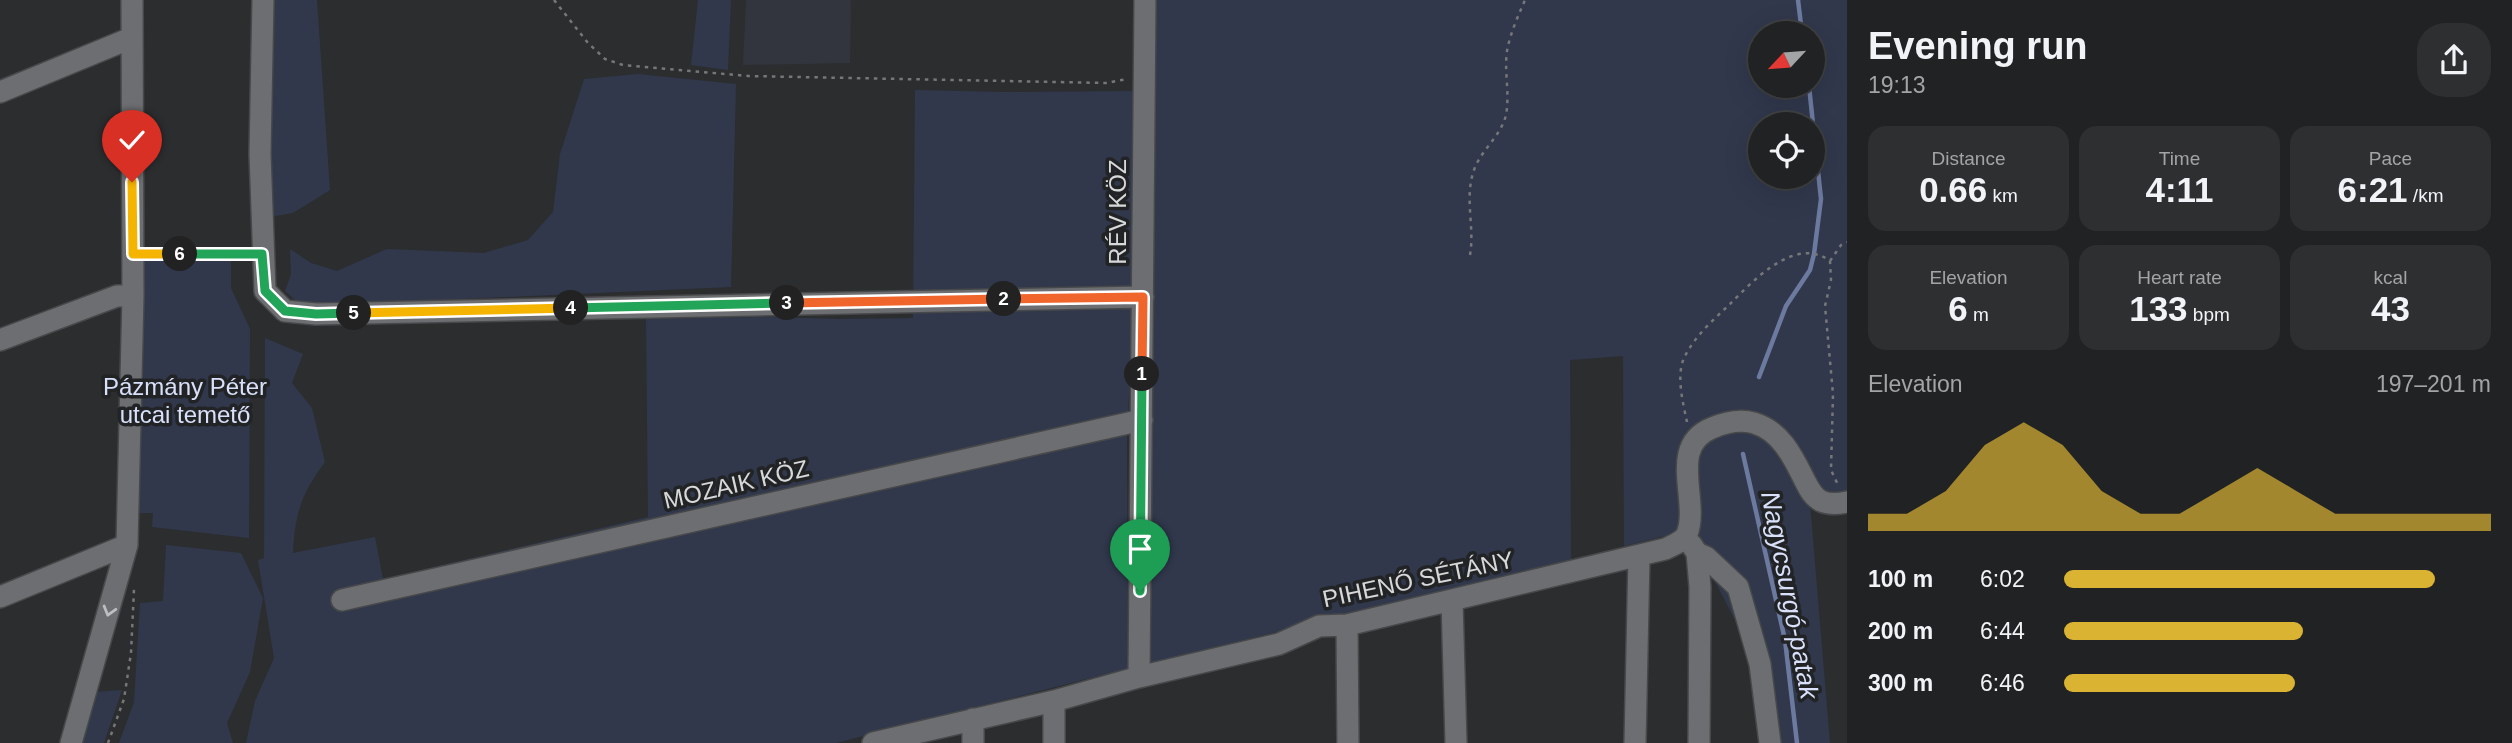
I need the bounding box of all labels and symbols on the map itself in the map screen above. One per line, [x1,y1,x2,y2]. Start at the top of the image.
north arrow [1748,21,1825,98]
pin [102,110,162,182]
street label: RÉV KÖZ [1104,159,1131,265]
pin: 6 [162,236,198,272]
pin: 2 [986,282,1021,316]
pin: 3 [770,286,804,320]
pin: 4 [554,290,588,326]
pin: 5 [336,296,372,330]
pin: 1 [1124,356,1160,392]
park label: Pázmány Péter utcai temető [103,373,267,428]
street label: MOZAIK KÖZ [661,454,811,514]
water label: Nagycsurgó-patak [1755,489,1825,703]
pin [1110,519,1170,591]
street label: PIHENŐ SÉTÁNY [1320,546,1516,612]
one-way arrow [102,605,117,617]

